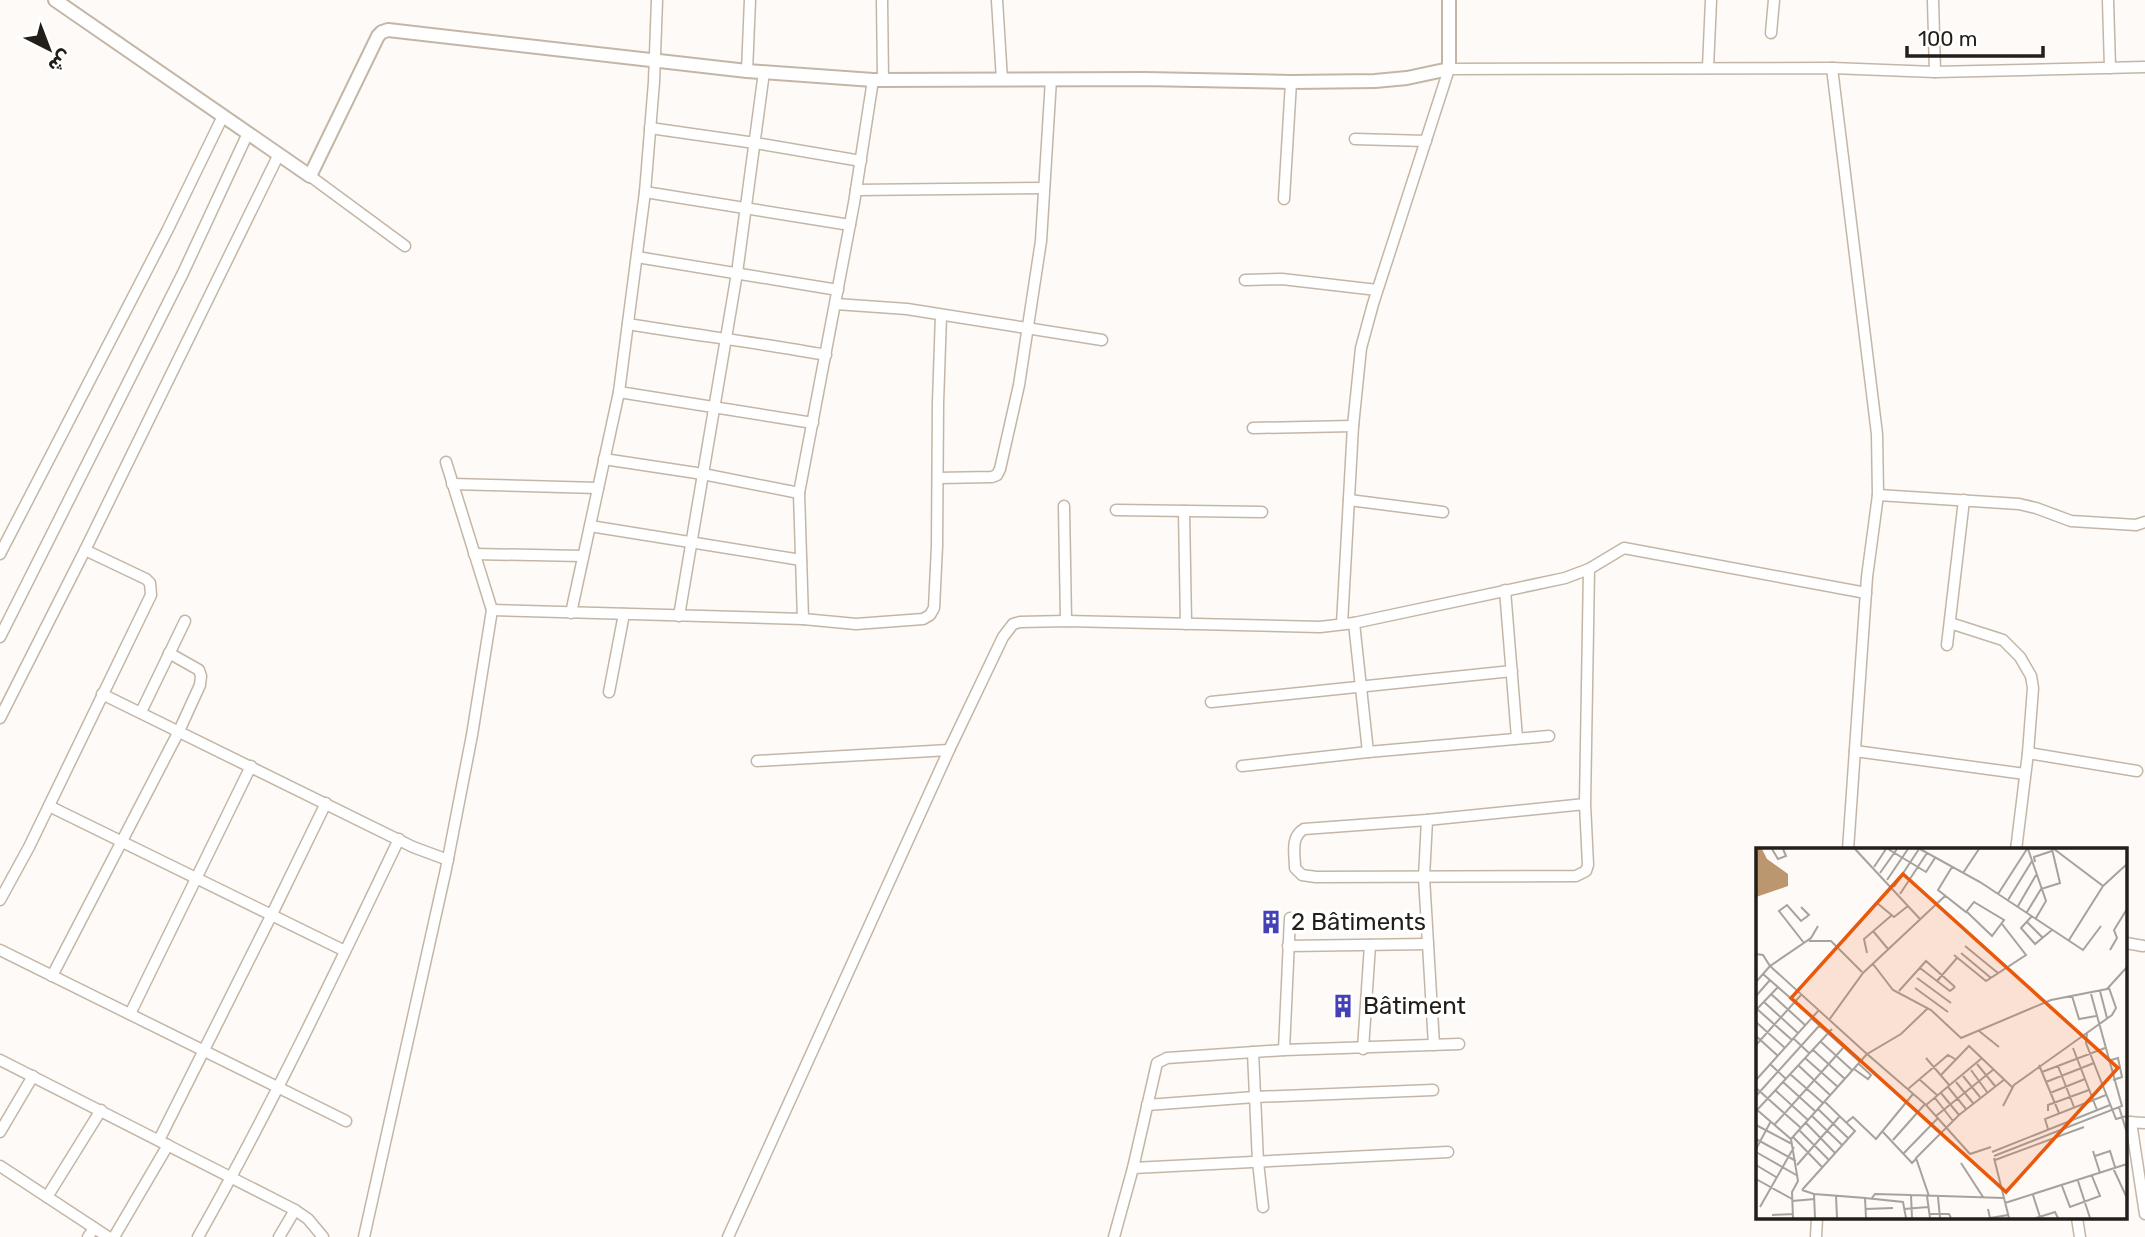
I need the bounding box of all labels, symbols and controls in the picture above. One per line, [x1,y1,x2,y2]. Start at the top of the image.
north arrow [14,14,84,84]
scale bar [1907,14,2044,58]
text: 100 m [1918,26,1977,51]
text: ش [43,45,77,78]
inset map [1756,848,2128,1220]
building icon: 2 Bâtiments [1257,908,1285,936]
place label: 2 Bâtiments [1291,908,1426,936]
building icon: Bâtiment [1329,992,1357,1020]
place label: Bâtiment [1363,992,1466,1020]

